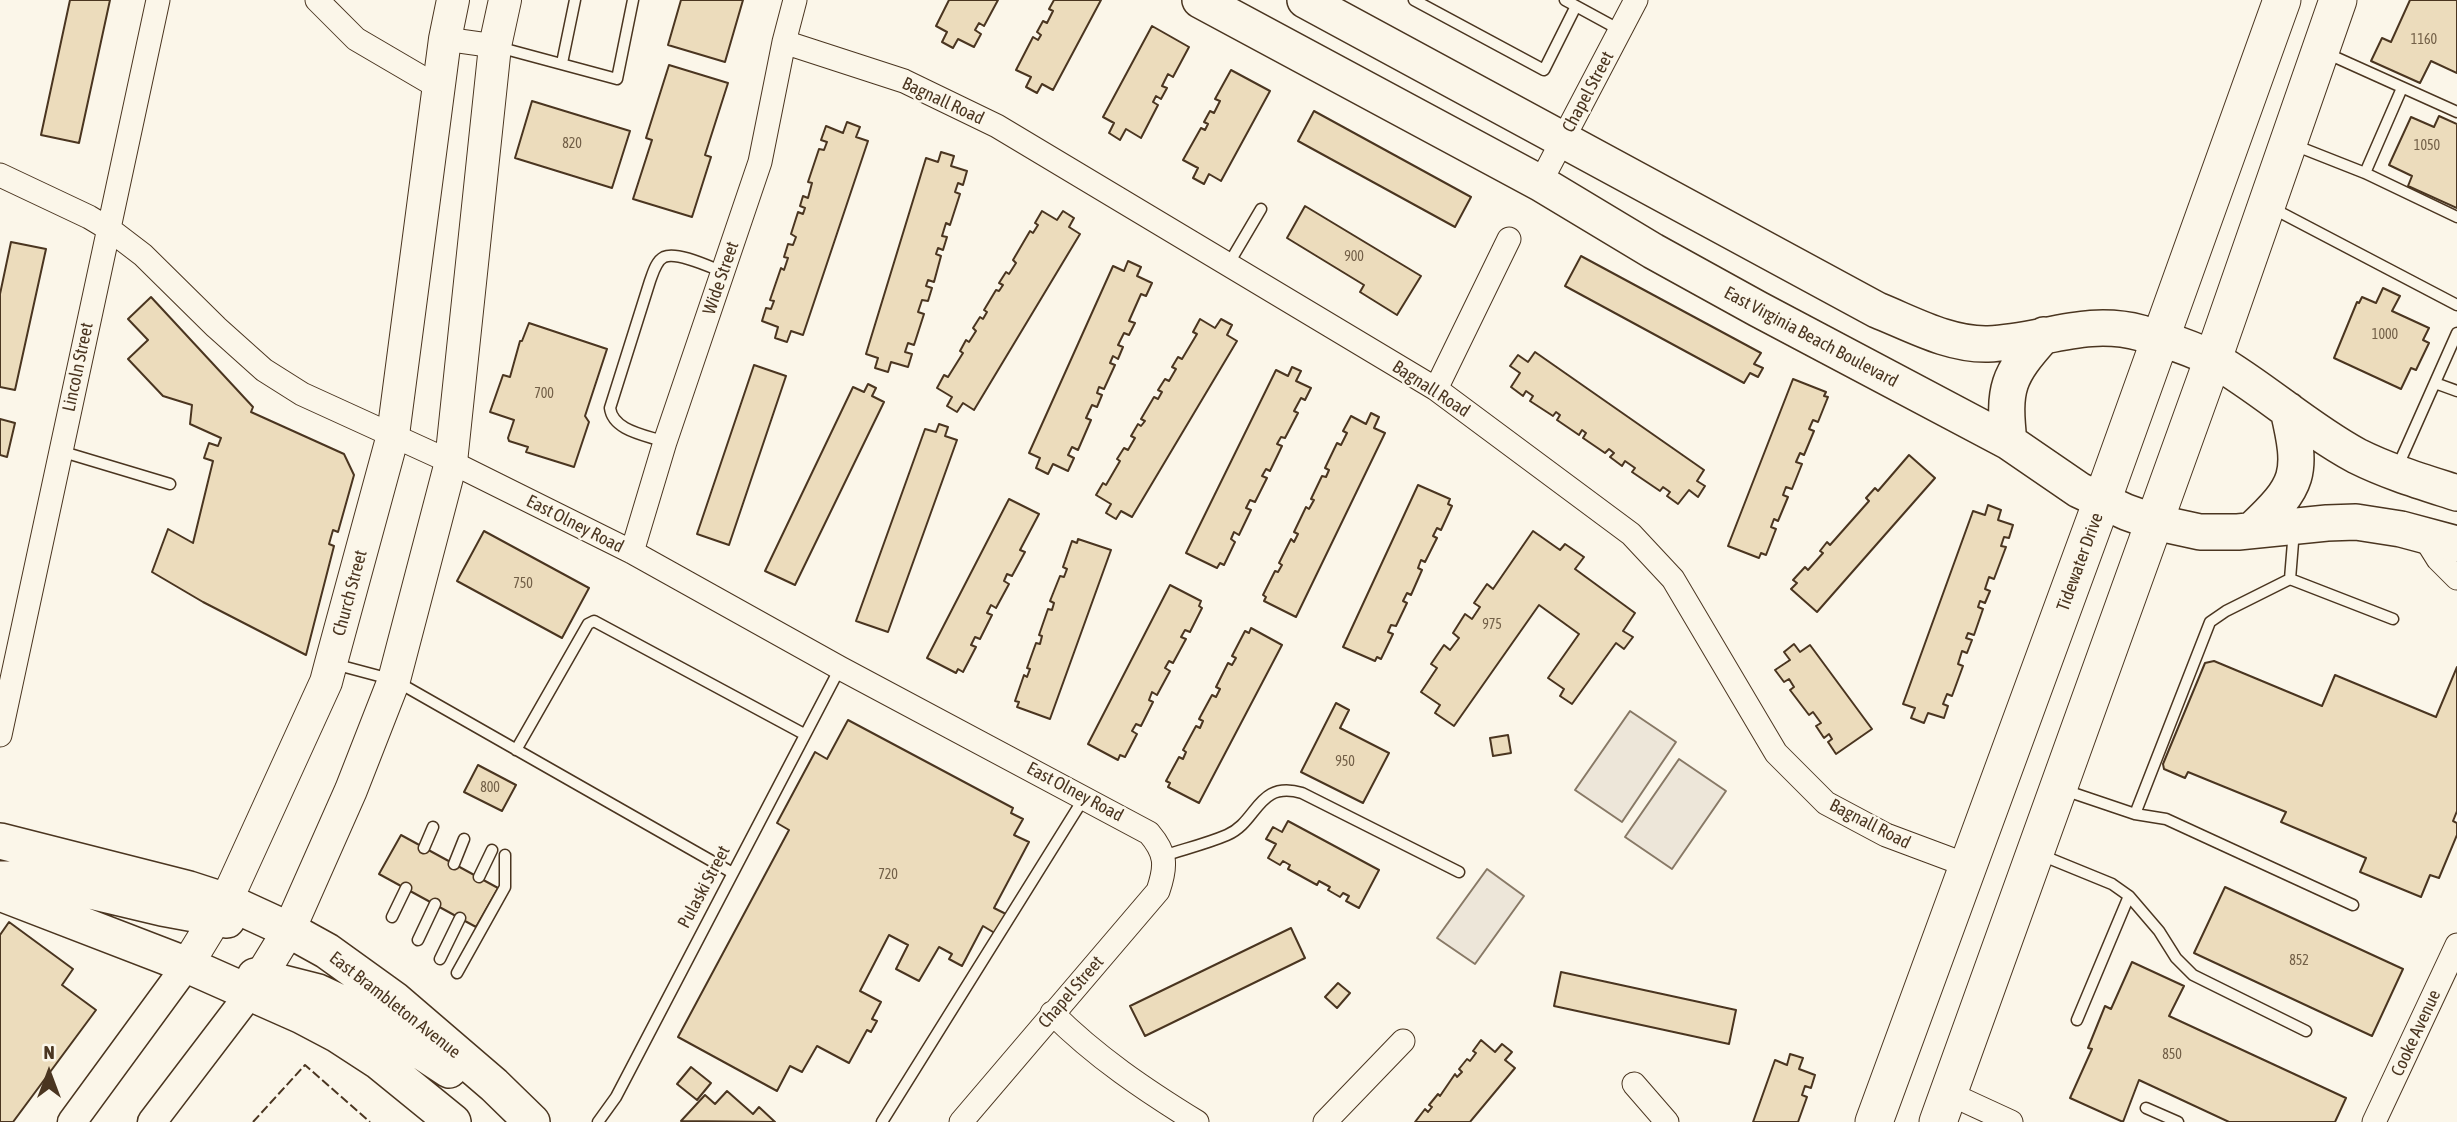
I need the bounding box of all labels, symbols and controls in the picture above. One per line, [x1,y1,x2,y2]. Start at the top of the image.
house number: 1160 [2411,32,2437,48]
street label: Chapel Street [1558,48,1618,136]
street label: Bagnall Road [899,73,987,129]
house number: 820 [562,136,582,152]
house number: 1050 [2414,138,2440,154]
street label: Wide Street [698,239,744,317]
house number: 900 [1344,249,1364,265]
street label: East Virginia Beach Boulevard [1720,282,1902,392]
street label: Lincoln Street [58,321,98,413]
house number: 1000 [2372,327,2398,343]
street label: Bagnall Road [1388,356,1474,422]
house number: 700 [534,386,554,402]
street label: East Olney Road [523,490,627,558]
street label: Tidewater Drive [2052,510,2108,614]
street label: Church Street [328,548,372,638]
house number: 750 [513,576,533,592]
house number: 975 [1482,617,1502,633]
house number: 950 [1335,754,1355,770]
street label: East Olney Road [1023,758,1127,826]
house number: 800 [480,780,500,796]
street label: Bagnall Road [1826,794,1914,854]
street label: Pulaski Street [673,842,735,932]
house number: 720 [878,867,898,883]
street label: East Brambleton Avenue [325,947,465,1063]
street label: Chapel Street [1034,951,1108,1033]
house number: 852 [2289,953,2309,969]
street label: Cooke Avenue [2387,986,2445,1080]
north arrow [14,1038,84,1108]
text: N [43,1041,55,1063]
house number: 850 [2162,1047,2182,1063]

